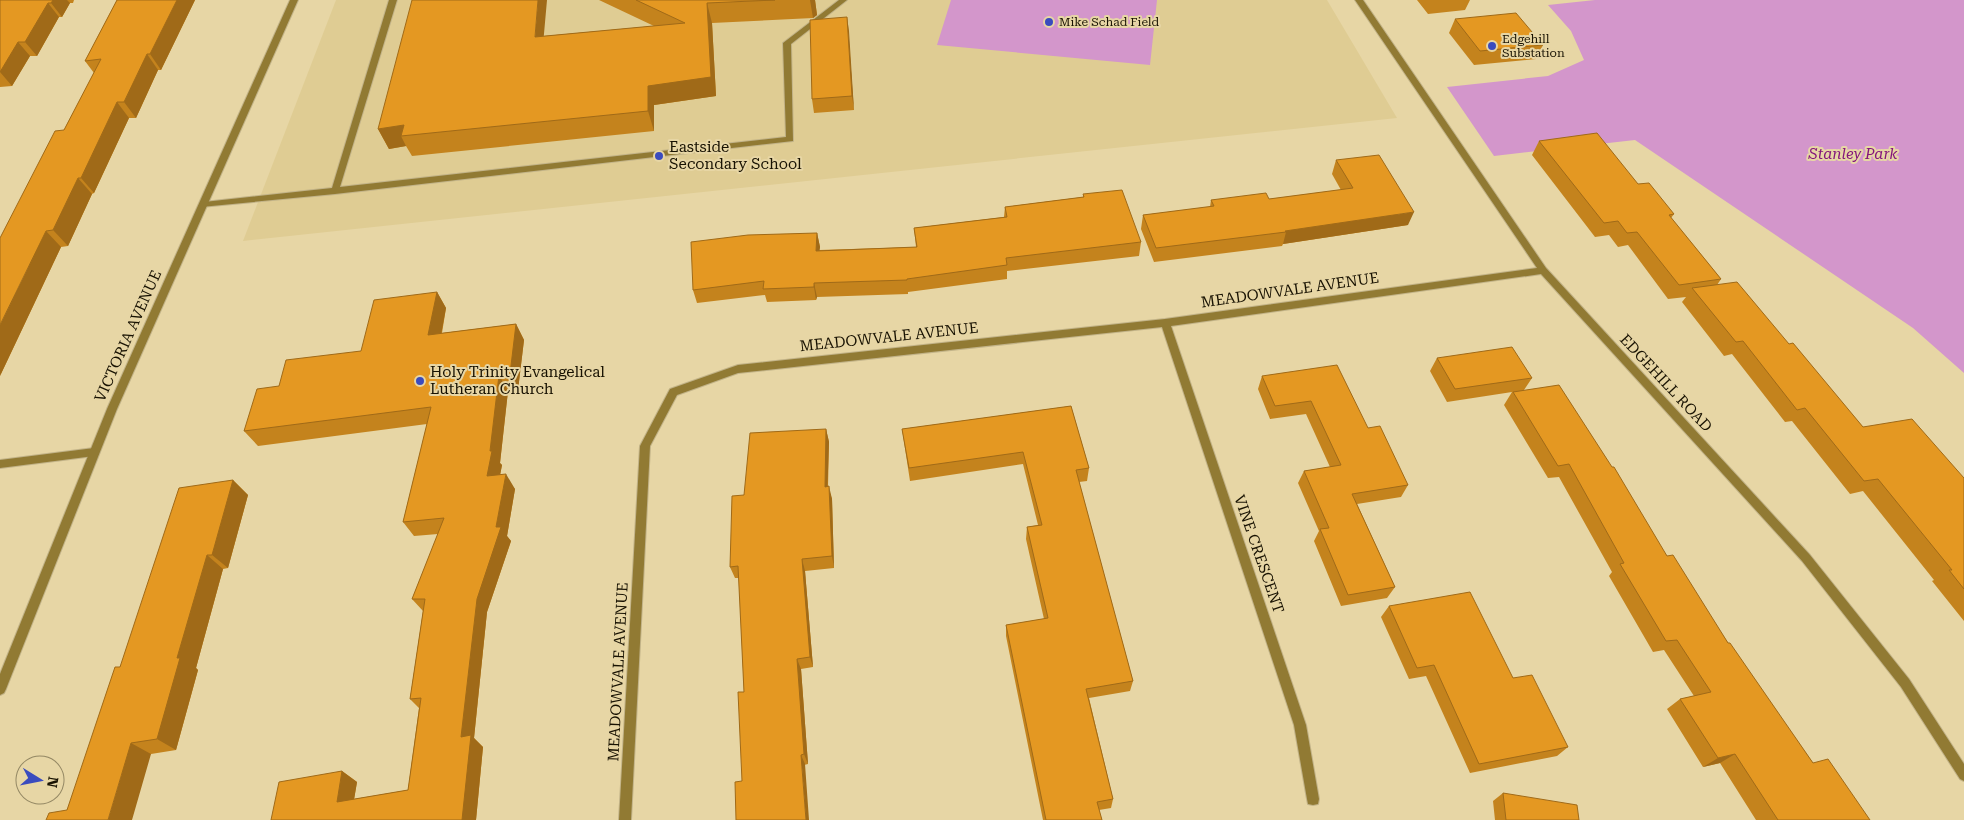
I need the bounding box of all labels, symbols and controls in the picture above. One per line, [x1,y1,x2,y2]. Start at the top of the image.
place label: Mike Schad Field [1059,15,1160,29]
marker: Mike Schad Field [1043,16,1055,28]
place label: Edgehill Substation [1502,32,1565,60]
marker: Edgehill Substation [1486,40,1498,52]
place label: Eastside Secondary School [669,138,802,173]
park label: Stanley Park [1808,145,1898,163]
marker: Eastside Secondary School [653,150,665,162]
street label: VICTORIA AVENUE [91,267,165,405]
street label: MEADOWVALE AVENUE [1200,269,1380,311]
street label: MEADOWVALE AVENUE [799,319,979,355]
street label: EDGEHILL ROAD [1616,330,1716,436]
place label: Holy Trinity Evangelical Lutheran Church [430,363,605,398]
marker: Holy Trinity Evangelical Lutheran Church [414,375,426,387]
street label: VINE CRESCENT [1230,492,1288,616]
street label: MEADOWVALE AVENUE [604,582,632,762]
north arrow [15,755,65,805]
text: N [44,776,62,789]

